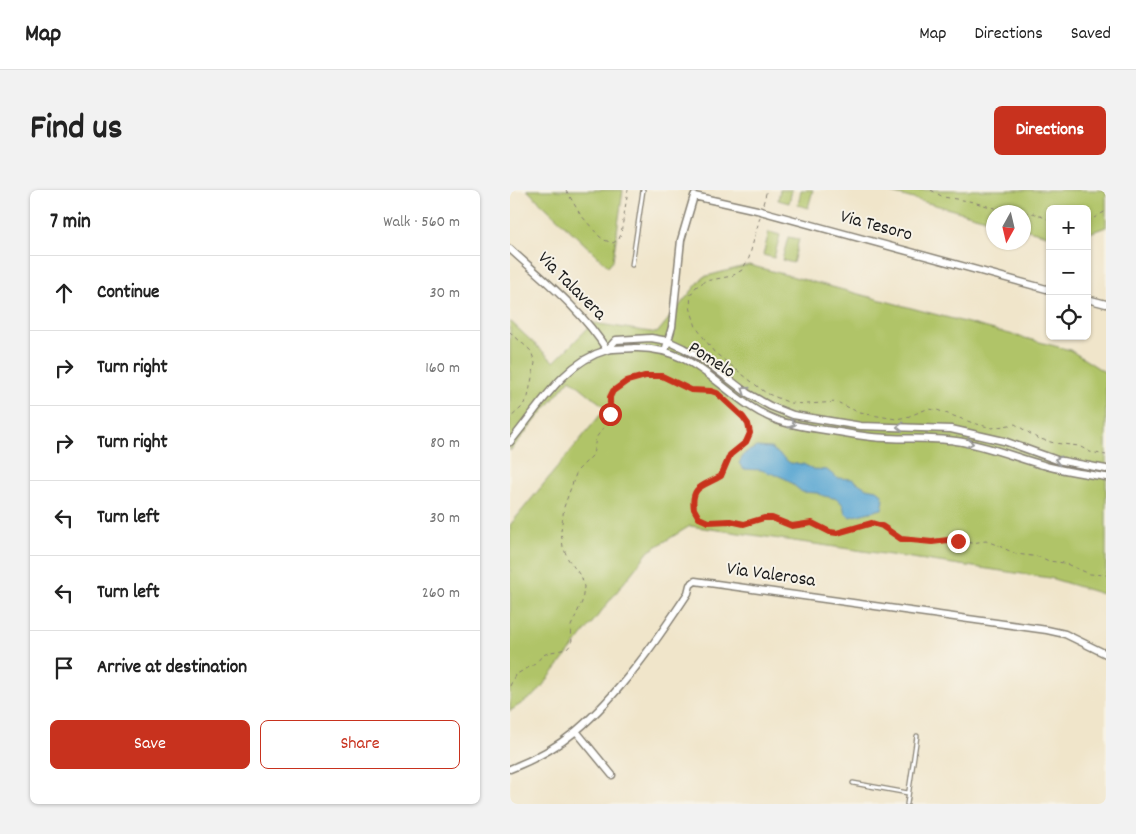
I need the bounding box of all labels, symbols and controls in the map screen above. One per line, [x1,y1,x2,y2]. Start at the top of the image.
text: Map [25,18,61,52]
text: Map [919,22,946,47]
text: Directions [974,22,1043,47]
text: Saved [1071,22,1111,47]
text: Find us [30,105,122,155]
button: Directions [994,106,1106,155]
street label: Via Tesoro [837,204,915,250]
north arrow [986,205,1031,250]
map controls [1046,205,1091,340]
button: + [1046,205,1091,250]
text: 7 min [50,208,91,238]
text: Walk · 560 m [383,211,460,234]
street label: Via Talavera [530,246,612,328]
button: − [1046,250,1091,295]
icon: ahead [50,279,78,307]
text: Continue [97,280,159,307]
text: 30 m [430,282,460,305]
button: locate [1046,295,1091,340]
street label: Pomelo [682,336,740,386]
icon: right [50,354,78,382]
text: Turn right [97,355,168,382]
text: 160 m [425,357,460,380]
one-way arrow [741,387,751,396]
route start [599,403,622,426]
one-way arrow [788,418,796,429]
one-way arrow [896,422,904,433]
icon: right [50,429,78,457]
text: Turn right [97,430,168,457]
text: 80 m [430,432,460,455]
one-way arrow [966,438,975,448]
one-way arrow [1054,455,1063,466]
icon: left [50,504,78,532]
text: Turn left [97,505,160,532]
text: 30 m [430,507,460,530]
route end [947,530,970,553]
street label: Via Valerosa [725,556,818,596]
icon: left [50,579,78,607]
text: Turn left [97,580,160,607]
text: 260 m [422,582,460,605]
icon: arrive [50,654,78,682]
text: Arrive at destination [97,655,247,682]
button: Save [50,720,250,769]
button: Share [260,720,460,769]

